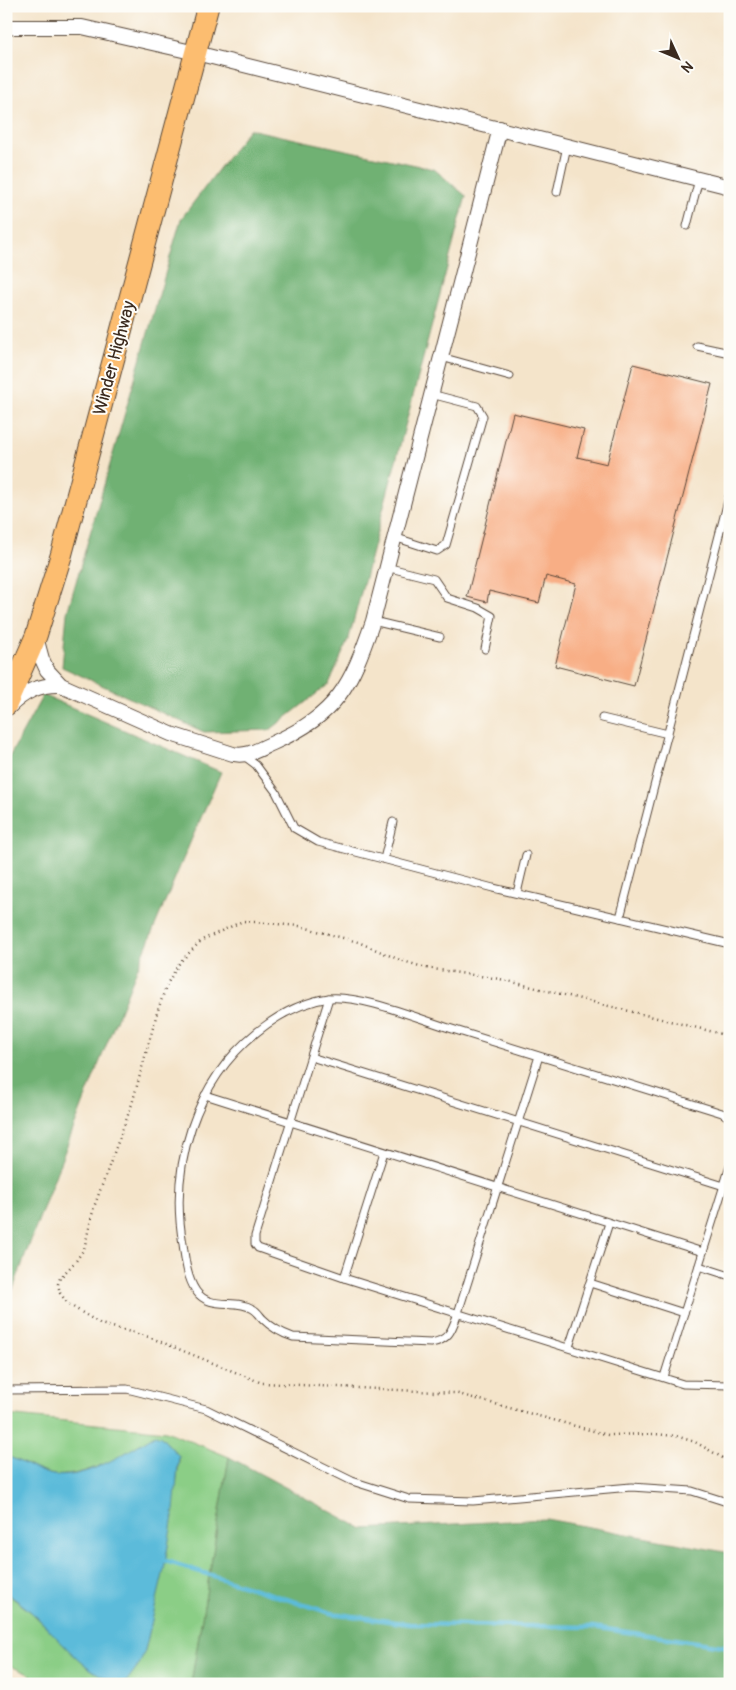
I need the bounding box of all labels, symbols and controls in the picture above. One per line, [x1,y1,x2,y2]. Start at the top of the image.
north arrow [654,32,704,82]
text: N [678,57,696,76]
street label: Winder Highway [88,298,141,418]

